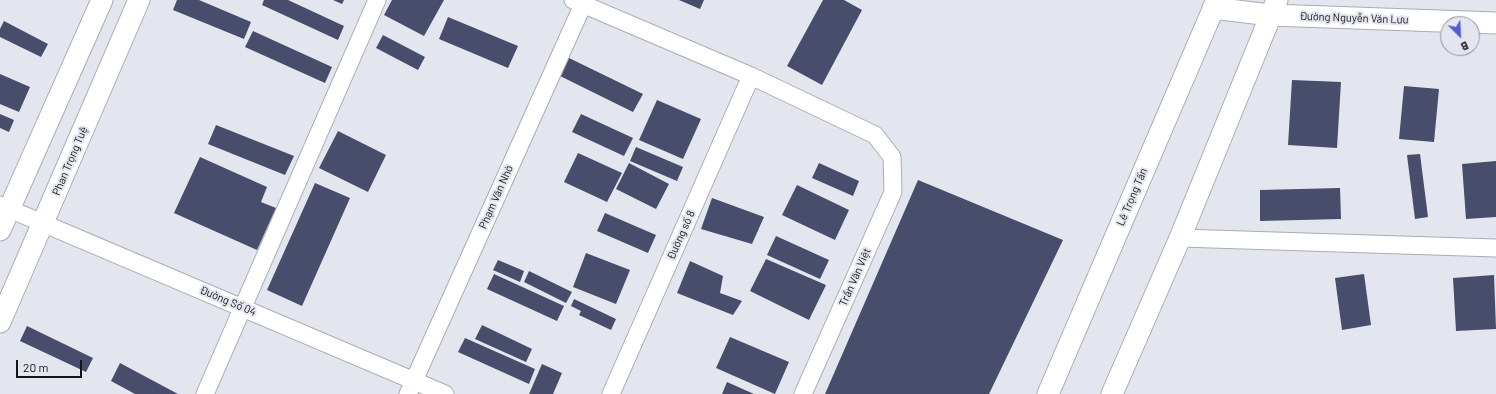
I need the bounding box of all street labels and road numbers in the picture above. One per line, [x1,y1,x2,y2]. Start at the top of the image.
street label: Đường Nguyễn Văn Lưu [1299,10,1409,26]
street label: Phan Trọng Tuệ [50,125,90,197]
street label: Phạm Văn Nhờ [476,163,516,231]
street label: Lê Trọng Tấn [1114,166,1150,228]
street label: Đường số 8 [664,208,698,262]
street label: Trần Văn Việt [836,246,874,308]
street label: Đường Số 04 [198,283,258,319]

